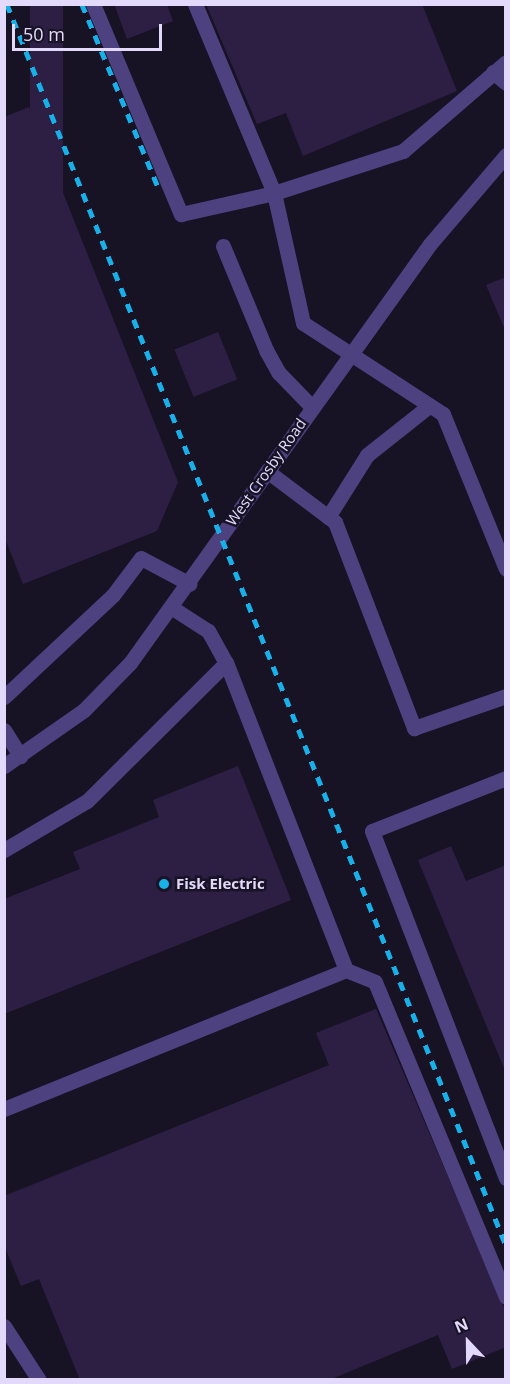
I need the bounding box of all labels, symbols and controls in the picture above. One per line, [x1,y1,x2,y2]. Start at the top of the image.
scale bar [15,12,165,50]
text: 50 m [23,22,65,46]
street label: West Crosby Road [222,415,310,529]
place label: Fisk Electric [176,875,265,893]
marker: Fisk Electric [157,877,171,891]
north arrow [438,1312,498,1372]
text: N [451,1313,471,1338]

